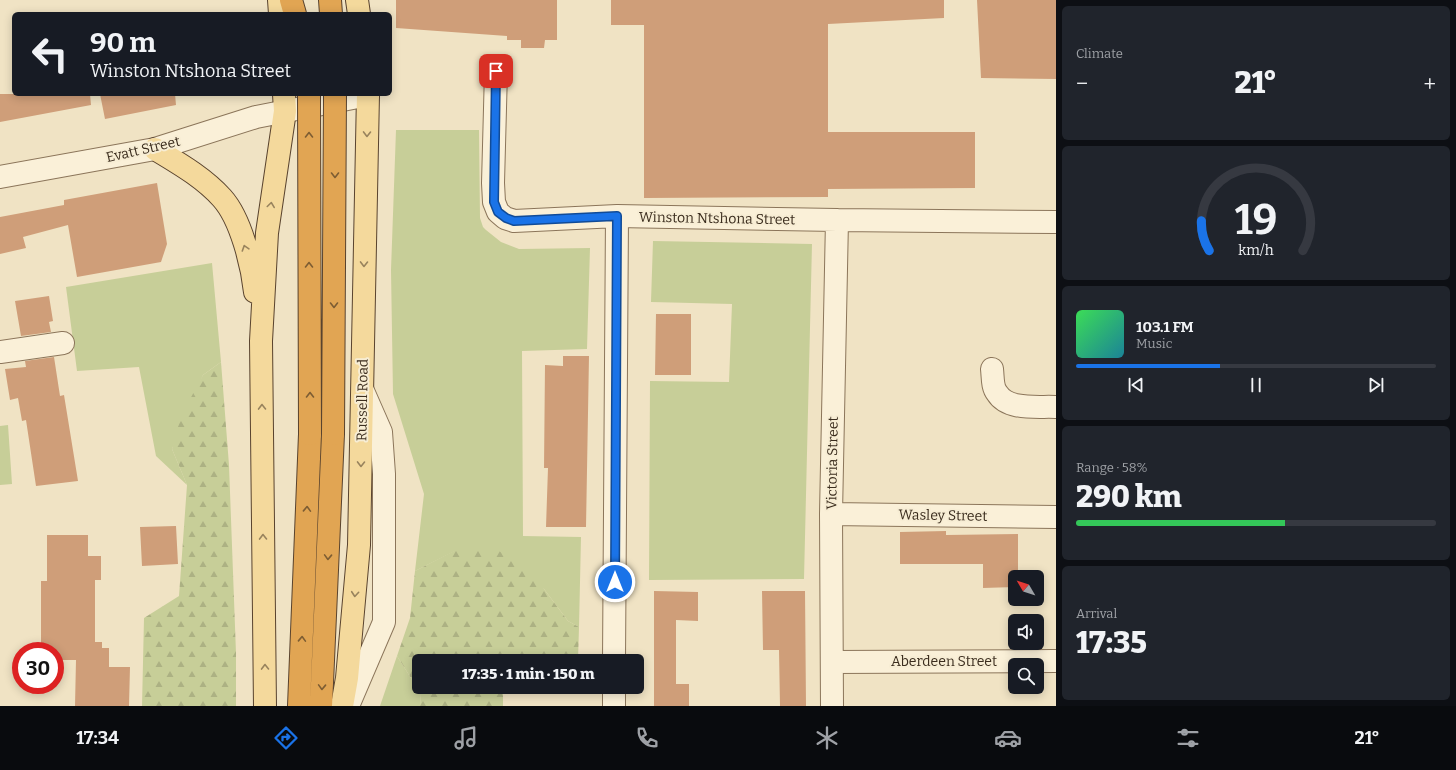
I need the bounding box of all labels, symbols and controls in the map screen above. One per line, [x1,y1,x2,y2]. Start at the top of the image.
text: 90 m [90,26,156,59]
icon: left [24,28,76,80]
text: Climate [1076,46,1123,61]
pin [479,54,513,88]
text: Winston Ntshona Street [90,60,291,82]
icon: arrive [485,60,507,82]
text: 21° [1235,65,1277,101]
text: − [1076,70,1088,97]
text: + [1423,70,1436,97]
one-way arrow [363,131,371,137]
one-way arrow [305,132,313,138]
street label: Evatt Street [104,133,182,166]
one-way arrow [331,172,339,178]
text: 19 [1235,195,1277,245]
one-way arrow [266,202,275,208]
street label: Winston Ntshona Street [639,209,795,228]
text: km/h [1238,242,1274,259]
one-way arrow [241,244,250,251]
one-way arrow [360,261,368,267]
one-way arrow [305,262,313,268]
one-way arrow [330,302,338,308]
text: 103.1 FM [1136,318,1194,336]
text: Music [1136,336,1172,351]
street label: Russell Road [353,359,372,441]
icon: previous [1125,374,1147,396]
icon: pause [1245,374,1267,396]
icon: next [1365,374,1387,396]
one-way arrow [306,392,314,398]
one-way arrow [258,404,266,410]
street label: Victoria Street [823,416,842,510]
text: Range · 58% [1076,460,1148,475]
one-way arrow [357,461,365,467]
text: 290 km [1076,479,1181,515]
one-way arrow [303,506,311,512]
street label: Wasley Street [899,506,987,525]
one-way arrow [259,534,267,540]
one-way arrow [324,554,332,560]
position arrow [594,561,636,603]
north arrow [1008,570,1044,606]
map controls [1008,570,1044,694]
one-way arrow [350,591,359,597]
text: Arrival [1076,606,1117,621]
button: sound [1008,614,1044,650]
text: 17:35 [1076,625,1147,661]
one-way arrow [298,636,306,642]
speed limit sign: 30 [12,642,64,694]
street label: Aberdeen Street [891,653,997,670]
button: search [1008,658,1044,694]
one-way arrow [260,664,269,670]
text: 17:35 · 1 min · 150 m [462,665,594,683]
one-way arrow [318,684,327,690]
icon: directions [272,724,300,752]
icon: music [452,724,480,752]
icon: phone [633,724,661,752]
icon: climate [813,724,841,752]
icon: car [994,724,1022,752]
icon: filters [1174,724,1202,752]
text: 17:34 [76,727,119,749]
text: 21° [1355,727,1380,749]

